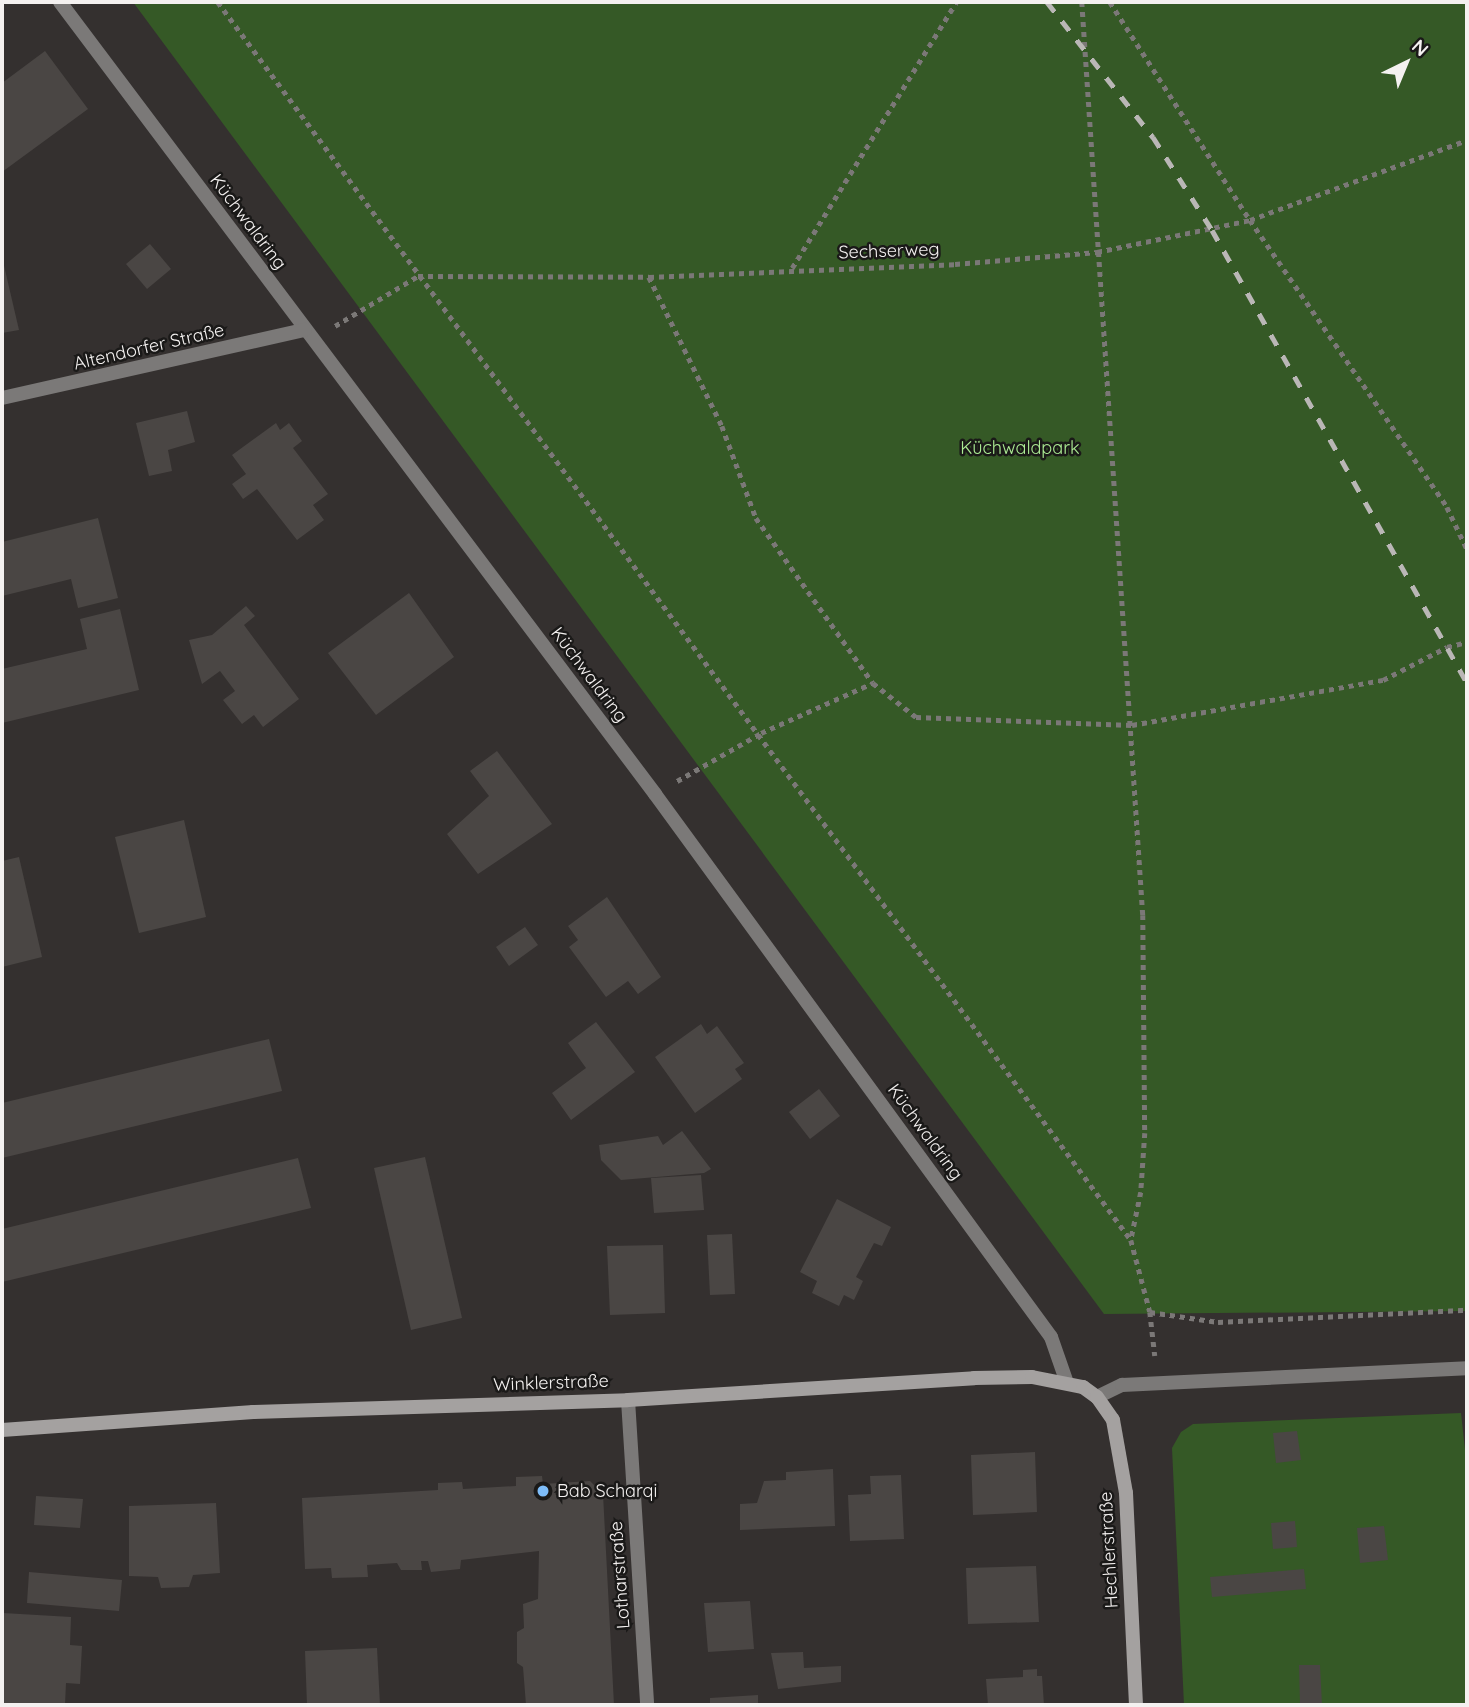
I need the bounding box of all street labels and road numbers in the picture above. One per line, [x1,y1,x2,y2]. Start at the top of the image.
street label: Küchwaldring [205,170,291,274]
street label: Sechserweg [838,238,940,264]
street label: Altendorfer Straße [72,319,226,375]
street label: Küchwaldring [546,623,632,727]
street label: Küchwaldring [883,1080,967,1184]
street label: Winklerstraße [493,1370,609,1396]
street label: Hechlerstraße [1095,1491,1123,1609]
street label: Lotharstraße [605,1520,635,1630]

